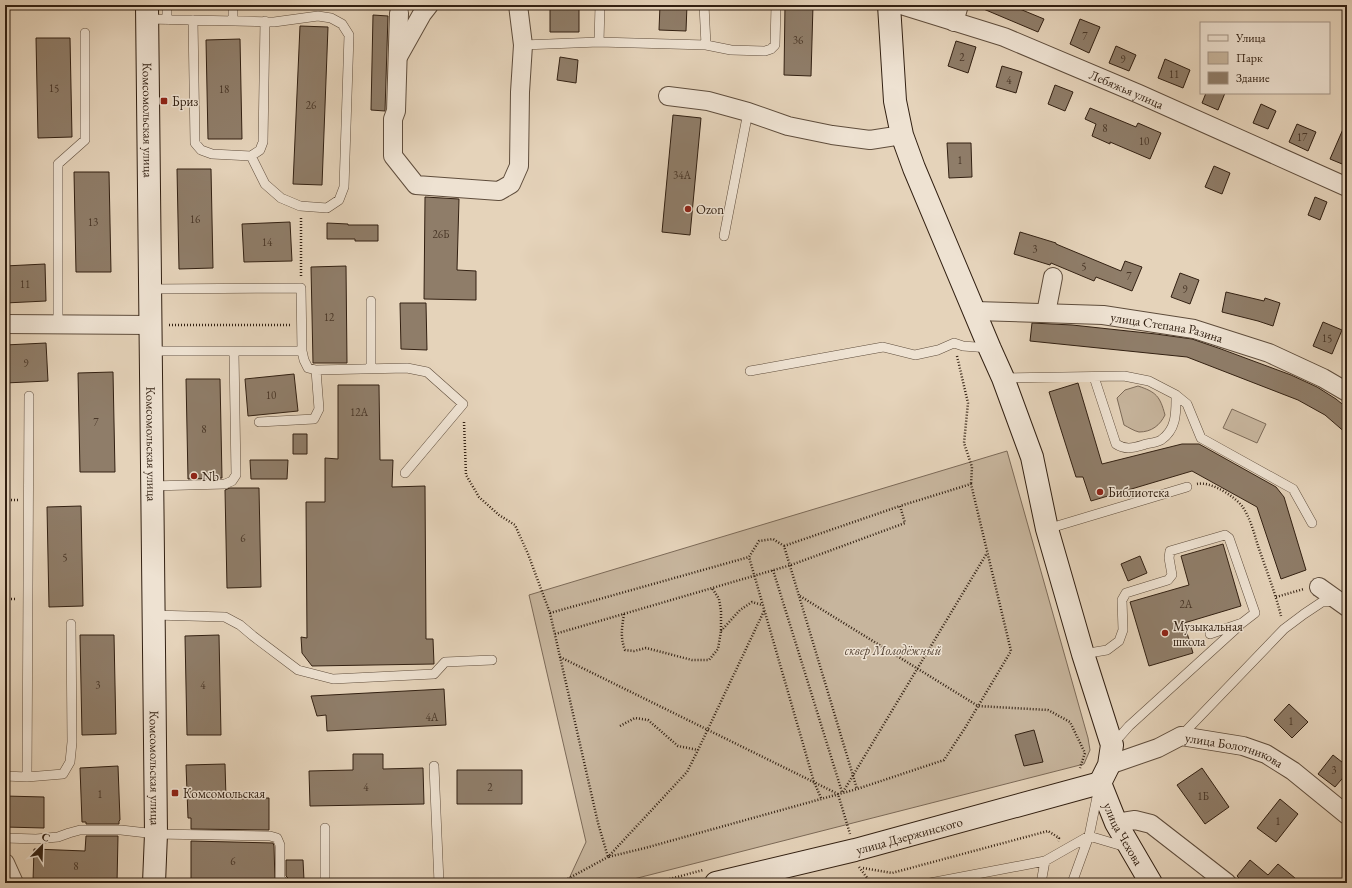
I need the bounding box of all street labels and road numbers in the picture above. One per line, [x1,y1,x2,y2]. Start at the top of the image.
street label: Комсомольская улица [139,62,157,178]
street label: Лебяжья улица [1087,66,1167,113]
street label: улица Степана Разина [1109,308,1226,347]
street label: Комсомольская улица [142,386,160,502]
street label: Комсомольская улица [146,710,164,826]
street label: улица Болотникова [1184,729,1287,772]
street label: улица Чехова [1100,800,1147,869]
street label: улица Дзержинского [854,813,965,858]

